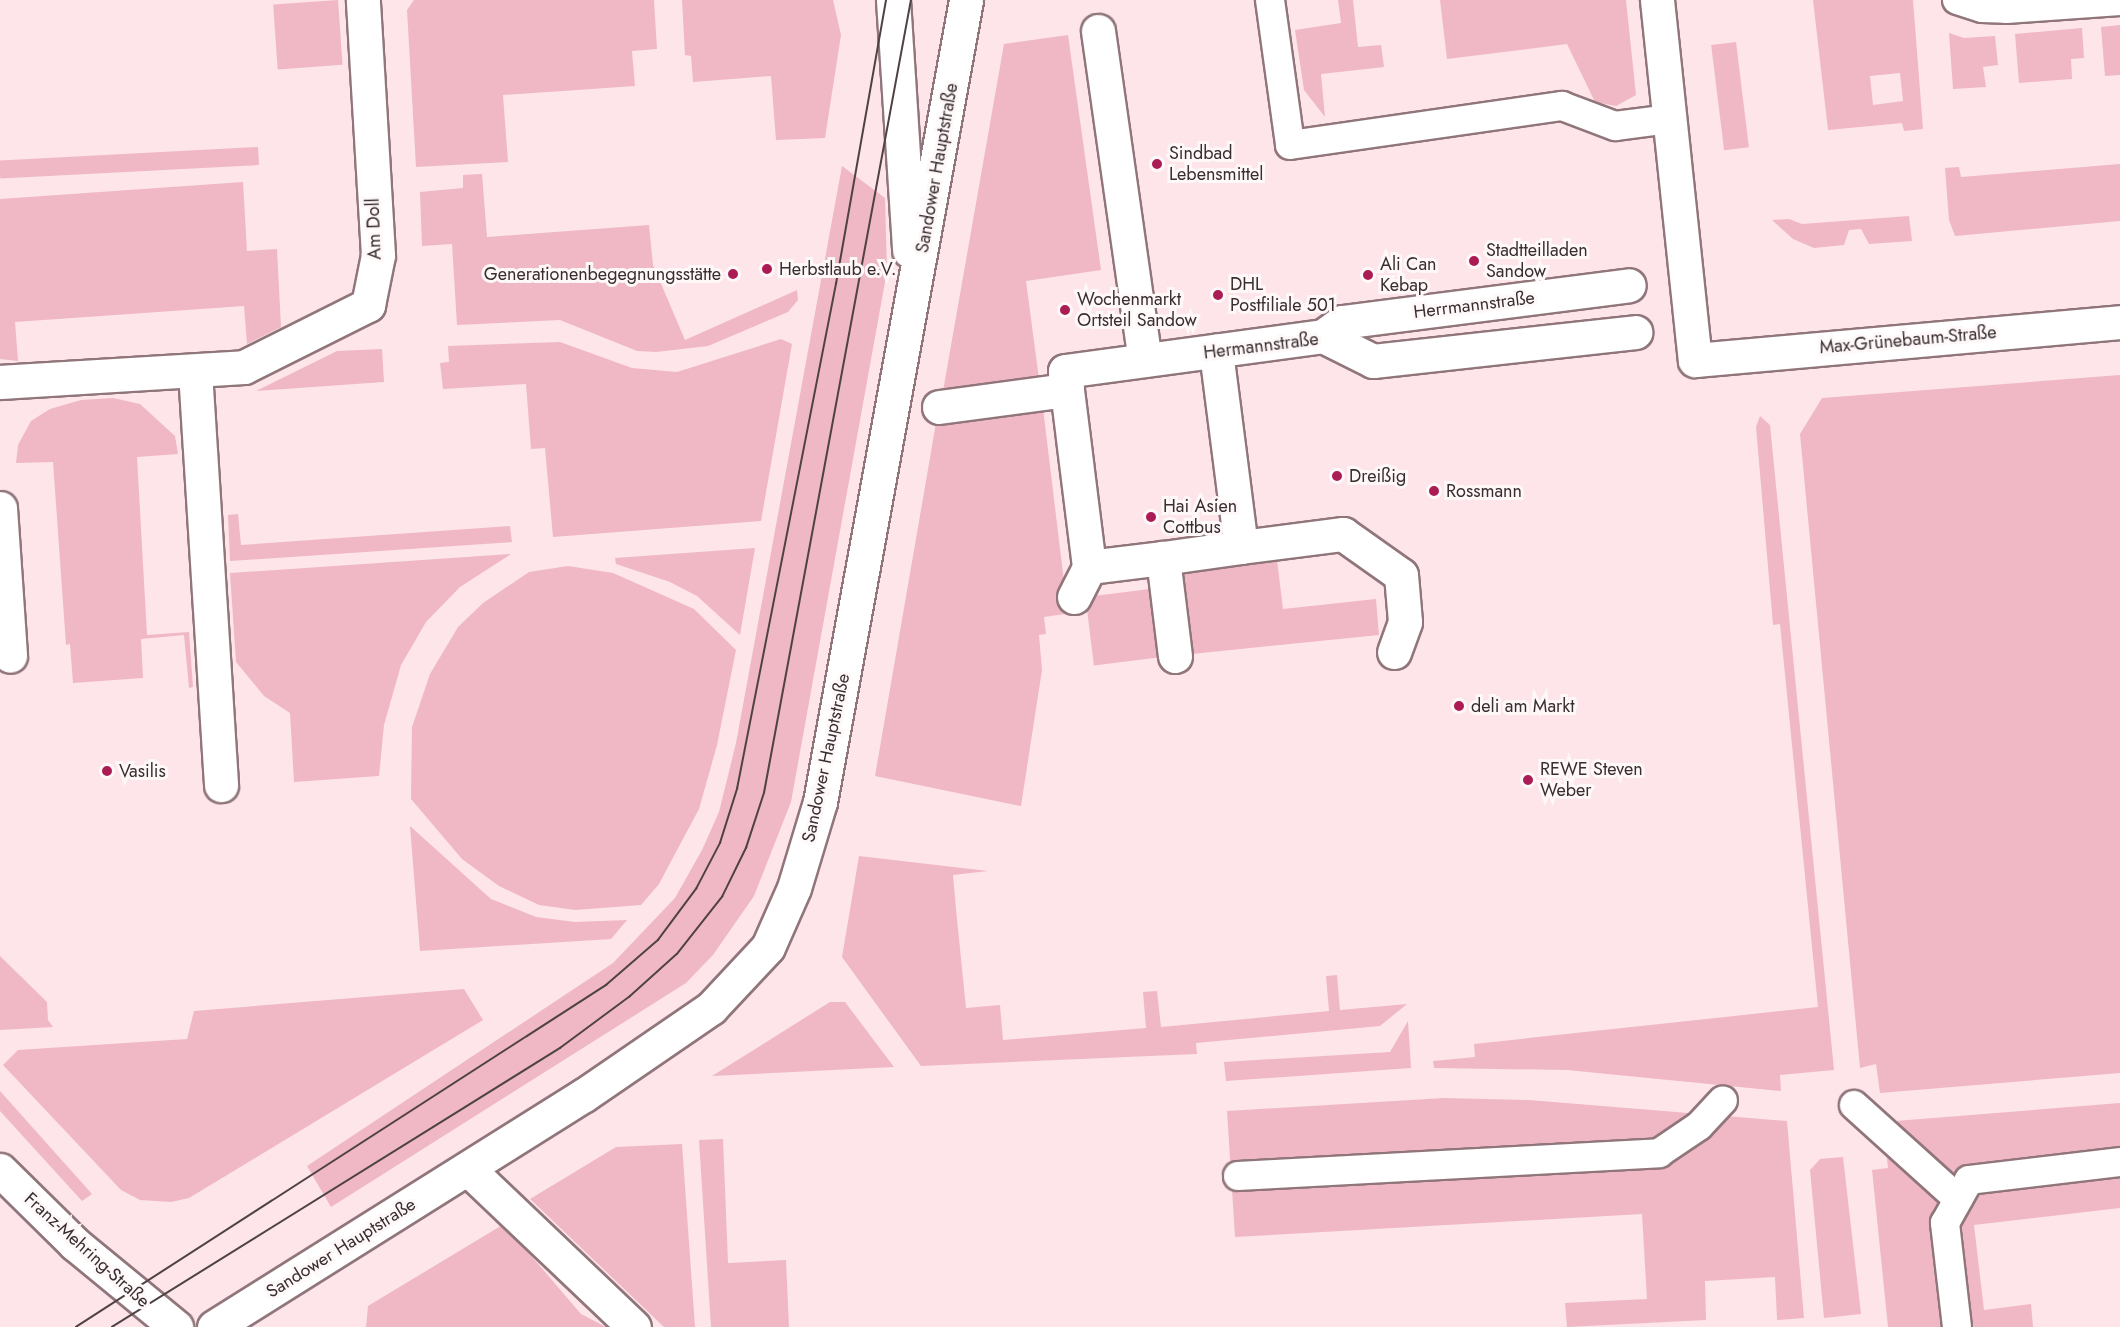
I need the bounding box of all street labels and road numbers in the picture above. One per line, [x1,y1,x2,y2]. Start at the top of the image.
street label: Sandower Hauptstraße [911,81,963,255]
street label: Am Doll [362,198,386,260]
street label: Herrmannstraße [1412,287,1536,323]
street label: Max-Grünebaum-Straße [1819,322,1997,358]
street label: Hermannstraße [1202,328,1320,364]
street label: Sandower Hauptstraße [798,672,854,844]
street label: Franz-Mehring-Straße [20,1188,154,1312]
street label: Sandower Hauptstraße [262,1193,420,1303]

